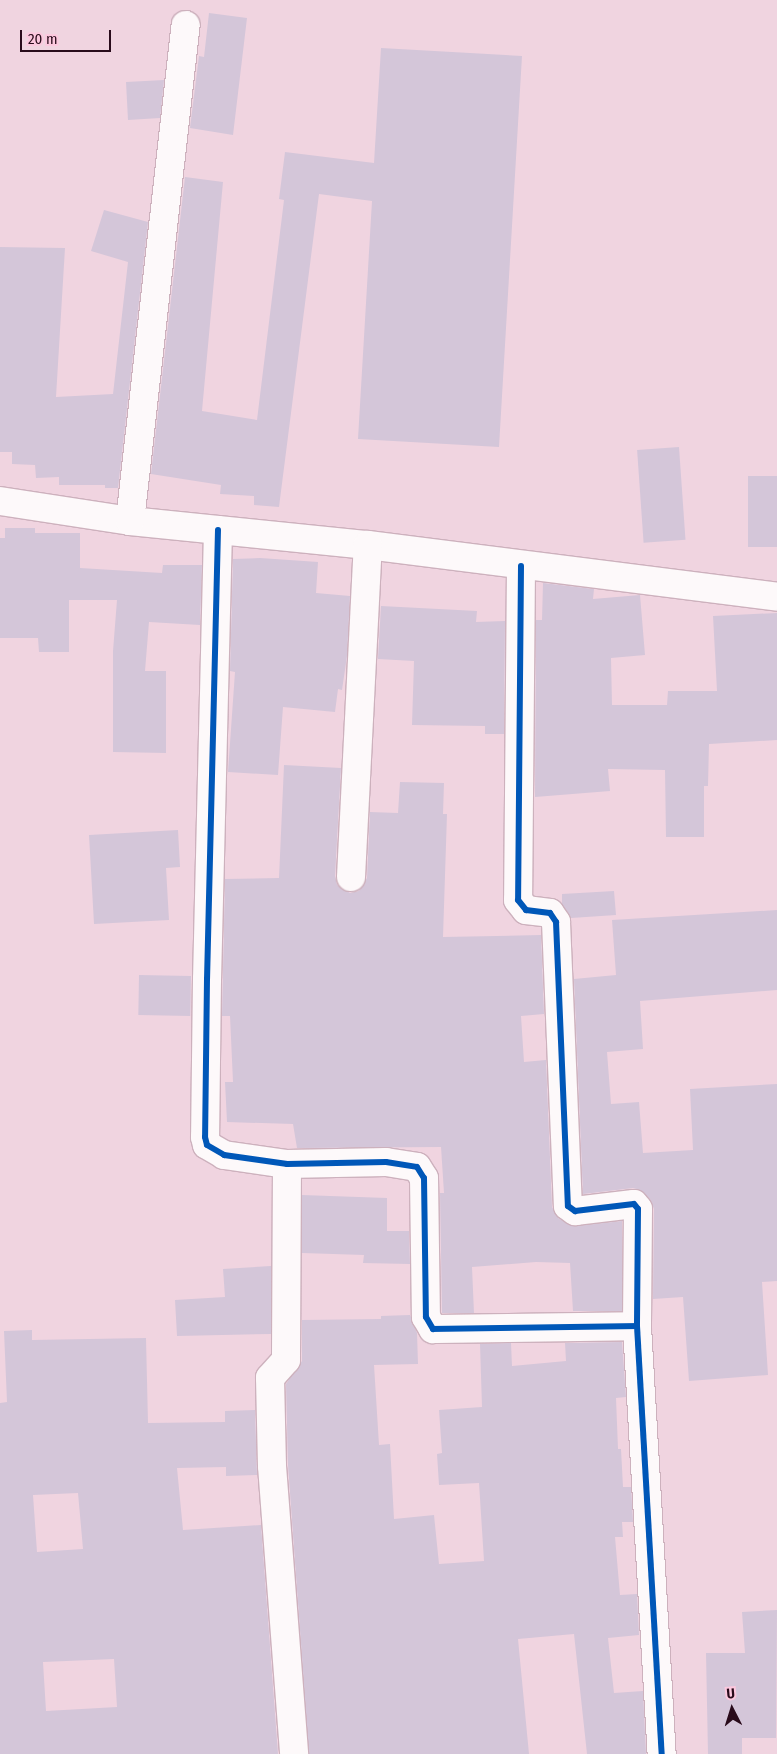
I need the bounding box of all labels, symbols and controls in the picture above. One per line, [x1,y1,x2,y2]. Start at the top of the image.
scale bar [22,20,114,52]
text: 20 m [28,30,58,48]
north arrow [707,1684,757,1734]
text: U [726,1685,735,1702]

